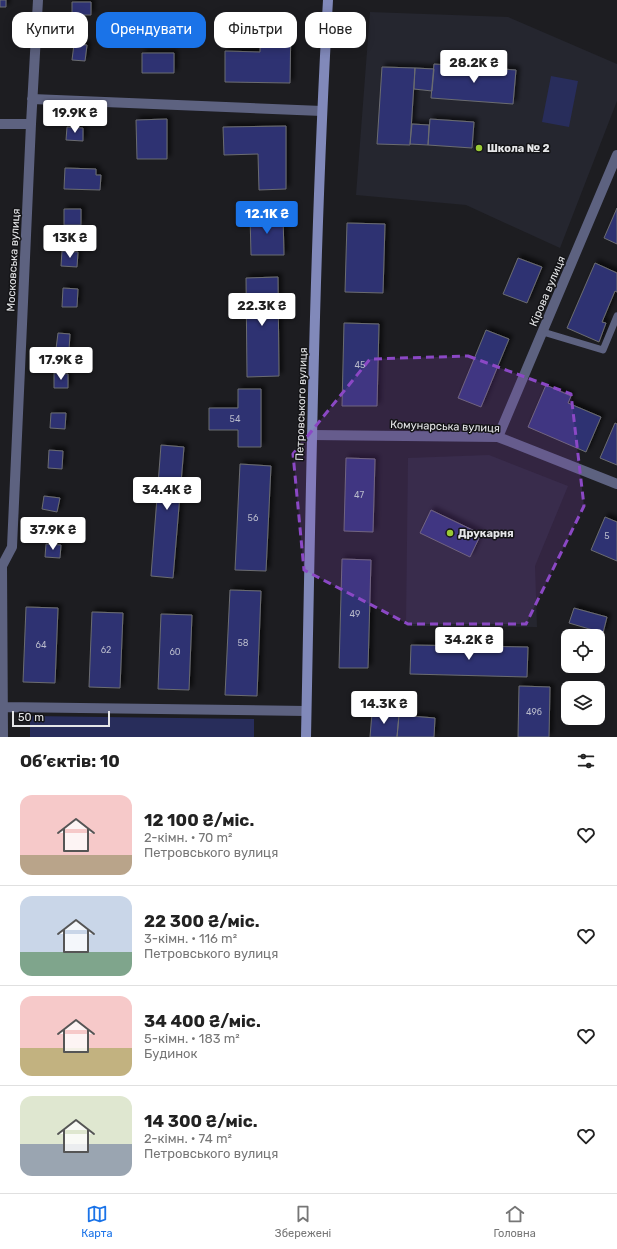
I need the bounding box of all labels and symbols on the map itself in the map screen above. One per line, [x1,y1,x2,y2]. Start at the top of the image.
pin: 28.2K ₴ [437,50,511,84]
pin: 19.9K ₴ [38,100,112,134]
place label: Школа № 2 [487,142,550,155]
marker: Школа № 2 [474,143,484,153]
pin: 12.1K ₴ [230,201,304,235]
street label: Московська вулиця [4,208,23,312]
pin: 13K ₴ [42,225,98,259]
street label: Кірова вулиця [527,254,568,328]
pin: 22.3K ₴ [225,293,299,327]
pin: 17.9K ₴ [24,347,98,381]
street label: Петровського вулиця [293,347,310,461]
house number: 45 [355,360,365,370]
house number: 54 [230,414,241,424]
street label: Комунарська вулиця [390,418,500,435]
pin: 34.4K ₴ [130,477,204,511]
house number: 47 [354,490,364,500]
house number: 56 [248,513,259,523]
pin: 37.9K ₴ [16,517,90,551]
place label: Друкарня [458,527,514,540]
marker: Друкарня [445,528,455,538]
house number: 5 [604,531,610,541]
house number: 49 [350,609,360,619]
pin: 34.2K ₴ [432,627,506,661]
house number: 58 [237,638,249,648]
house number: 64 [35,640,47,650]
house number: 62 [101,645,111,655]
house number: 60 [169,647,181,657]
pin: 14.3K ₴ [347,691,421,725]
house number: 49б [526,707,542,717]
scale bar [12,709,110,728]

